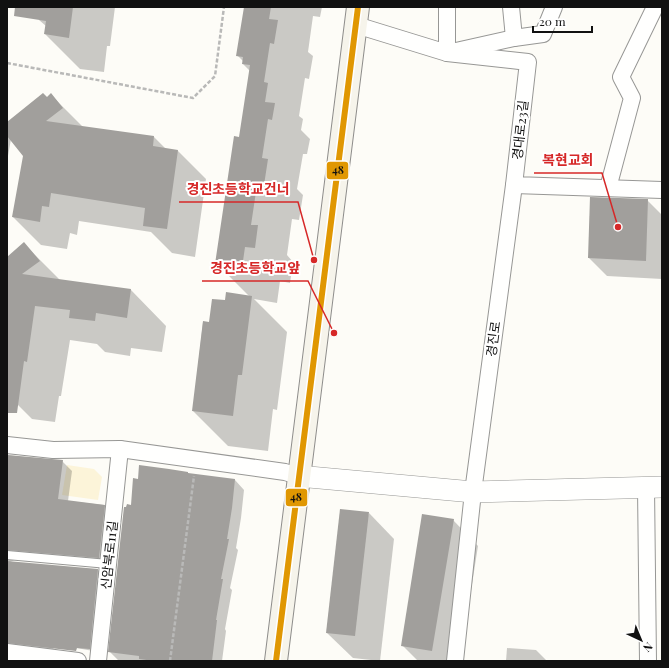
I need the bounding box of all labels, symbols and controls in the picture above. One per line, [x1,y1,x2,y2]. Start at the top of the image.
scale bar [533,8,592,34]
text: 20 m [539,13,566,29]
street label: 경대로23길 [508,99,531,161]
callout: 복현교회 [534,147,602,173]
text: 복현교회 [542,150,594,169]
line badge: 48 [326,161,349,180]
text: 48 [332,162,344,177]
callout: 경진초등학교건너 [179,176,298,202]
text: 경진초등학교건너 [186,179,290,198]
callout: 경진초등학교앞 [202,255,308,281]
text: 경진초등학교앞 [210,258,300,277]
street label: 경진로 [482,320,503,358]
line badge: 48 [285,488,308,507]
text: 48 [290,489,302,504]
street label: 신암북로11길 [96,520,121,590]
north arrow [621,620,661,660]
text: N [640,639,656,656]

